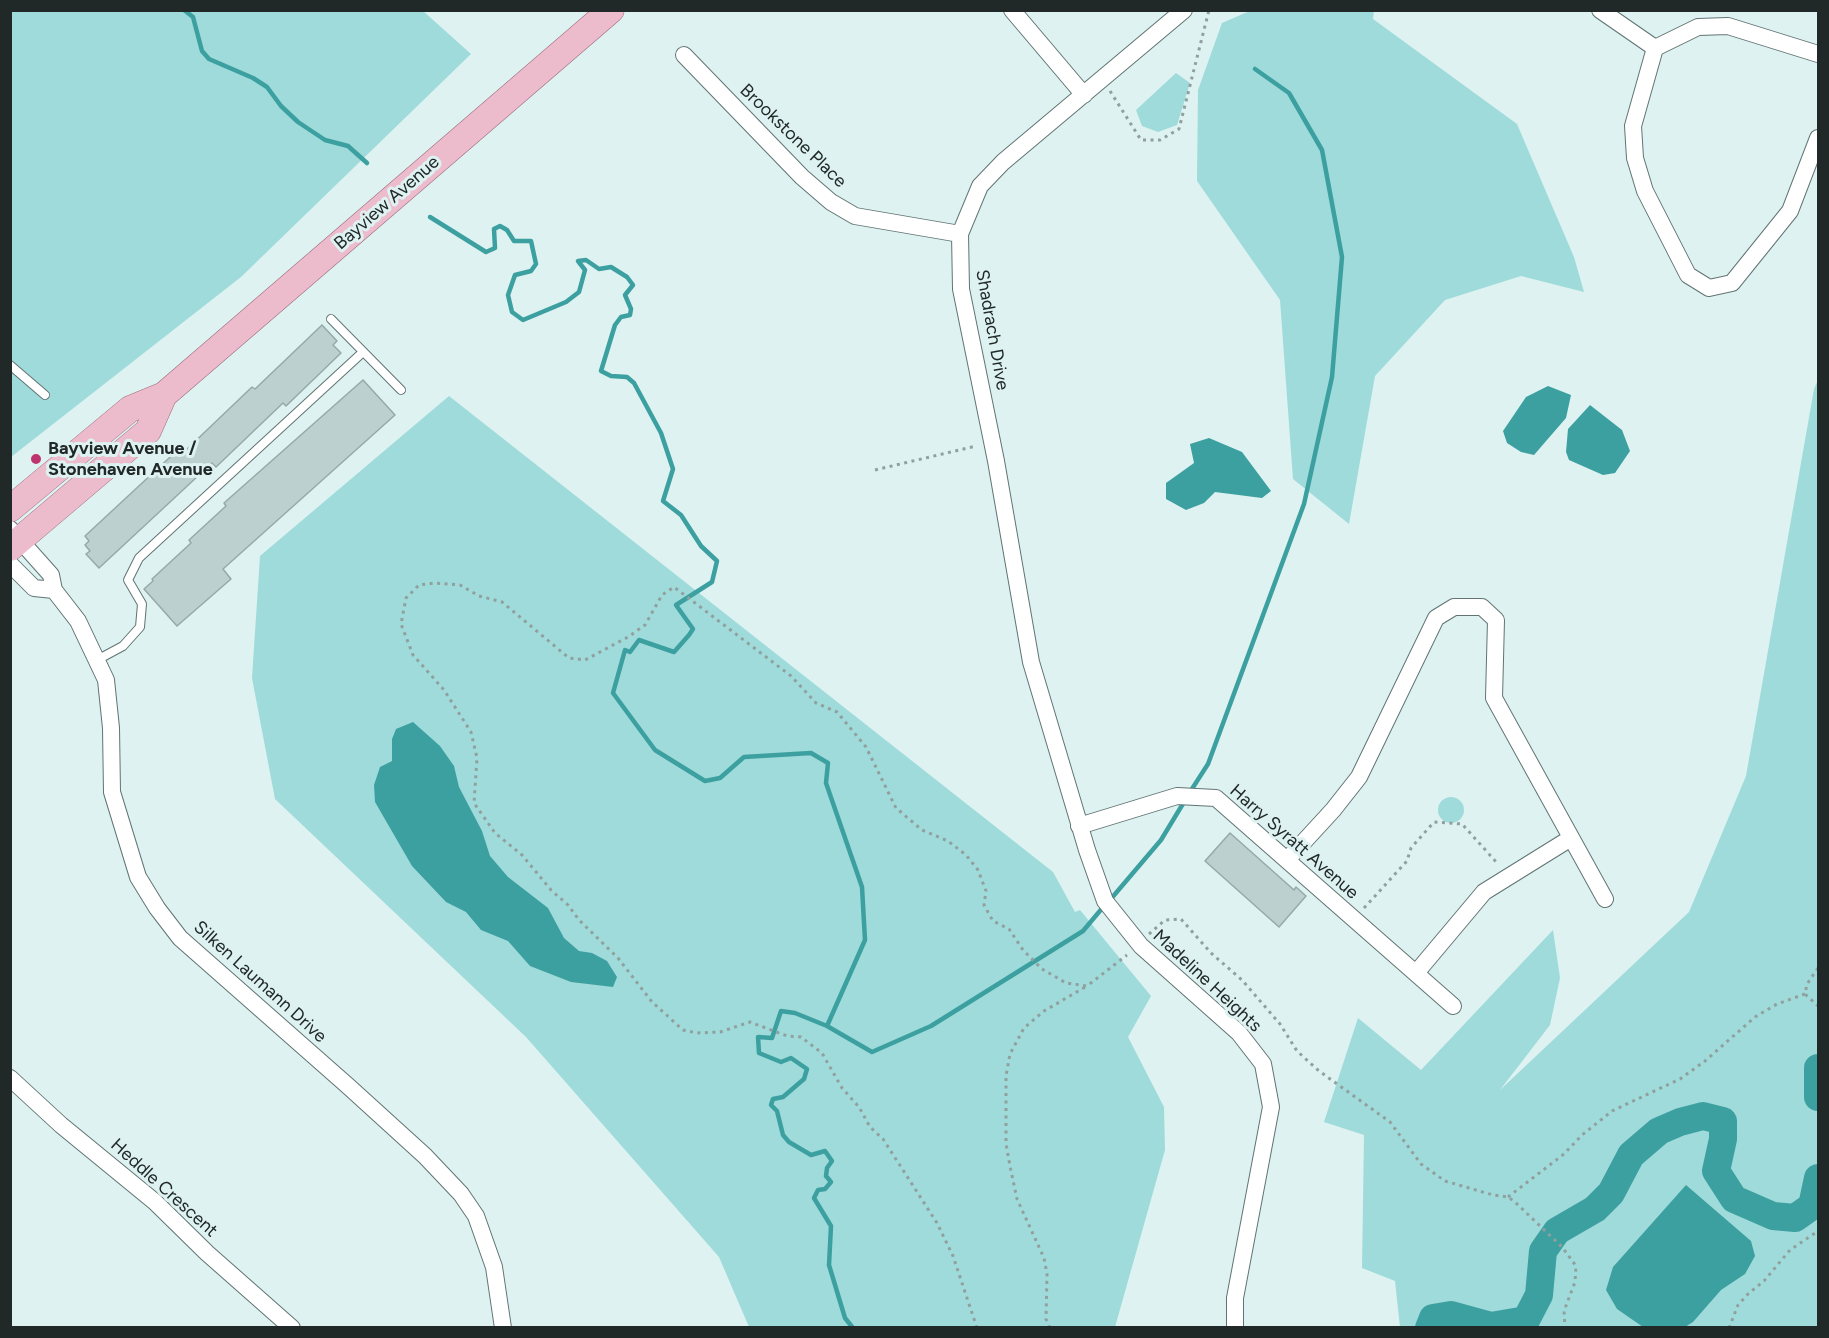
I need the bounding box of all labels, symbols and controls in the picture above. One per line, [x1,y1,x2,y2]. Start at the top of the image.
street label: Brookstone Place [735,80,851,192]
street label: Bayview Avenue [330,152,444,254]
street label: Shadrach Drive [971,268,1013,392]
place label: Bayview Avenue / Stonehaven Avenue [48,438,213,480]
marker: Bayview Avenue / Stonehaven Avenue [29,452,43,466]
street label: Harry Syratt Avenue [1225,780,1363,904]
street label: Silken Laumann Drive [189,917,331,1047]
street label: Madeline Heights [1148,925,1266,1037]
street label: Heddle Crescent [106,1134,222,1242]

